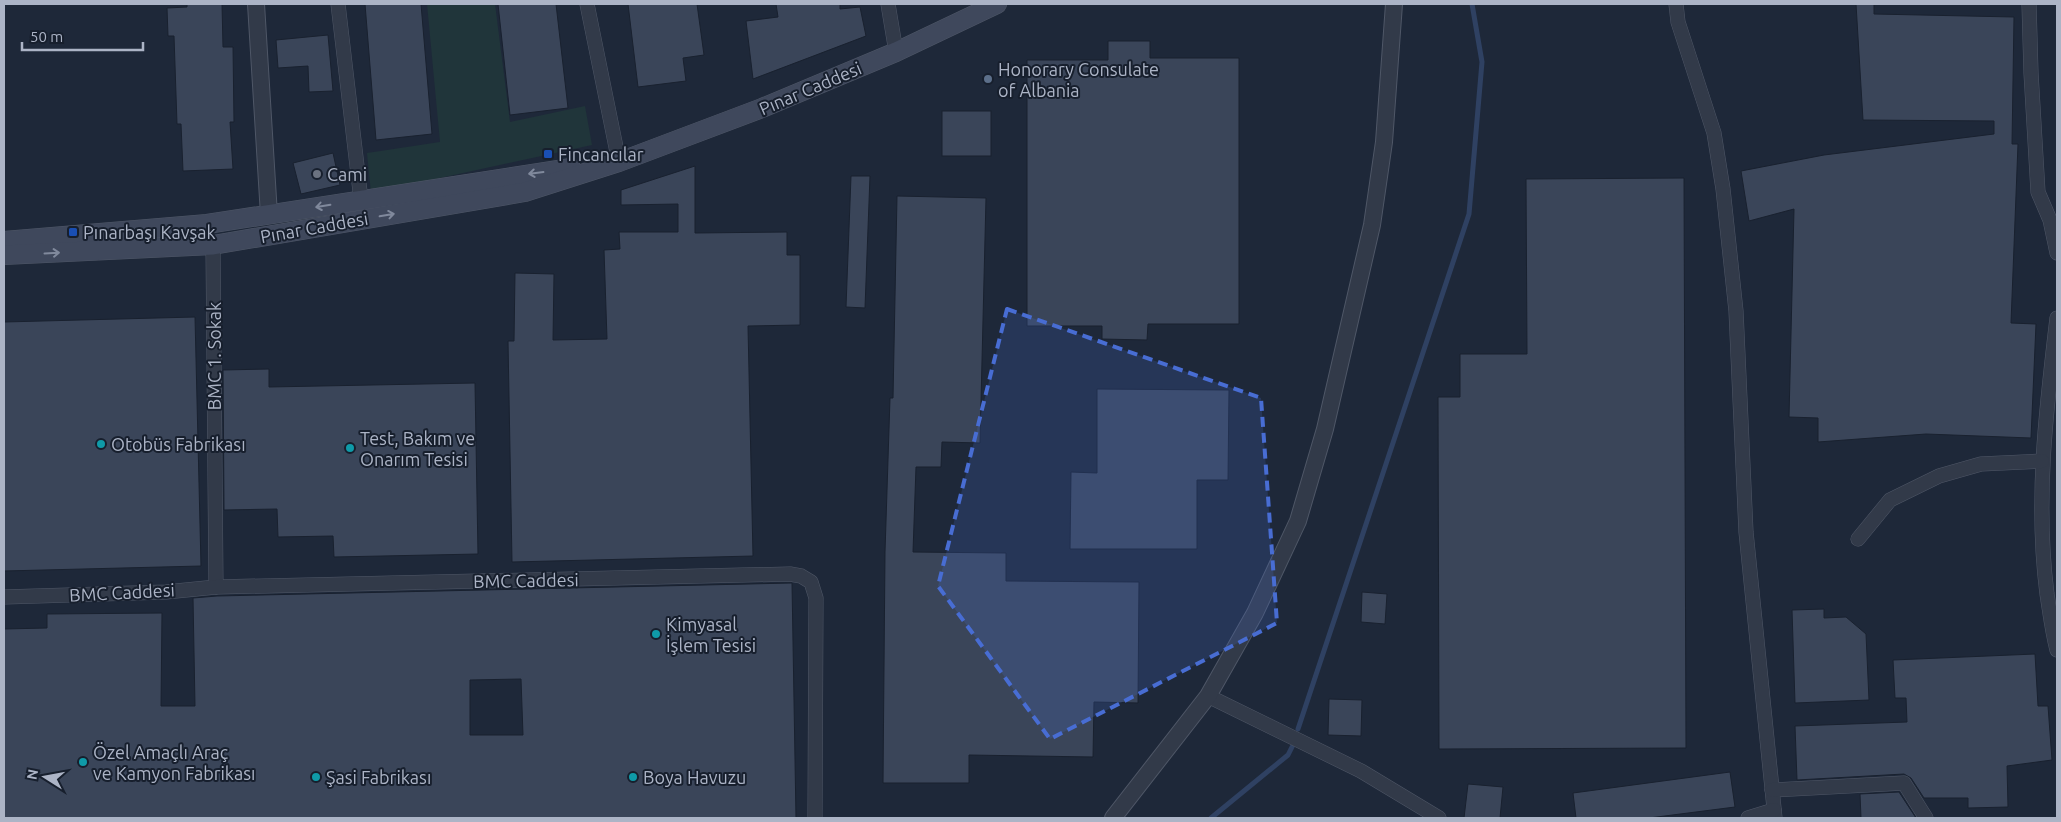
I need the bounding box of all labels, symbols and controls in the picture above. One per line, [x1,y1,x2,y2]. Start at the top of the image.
scale bar [22,20,144,52]
text: 50 m [30,28,63,45]
street label: Pınar Caddesi [756,57,864,119]
place label: Honorary Consulate of Albania [998,59,1159,100]
marker: Honorary Consulate of Albania [982,73,994,85]
place label: Fincancılar [558,144,644,164]
marker: Fincancılar [542,148,554,160]
place label: Cami [327,164,367,184]
marker: Cami [311,168,323,180]
one-way arrow [528,168,544,178]
one-way arrow [316,201,332,211]
street label: Pınar Caddesi [259,208,369,246]
one-way arrow [379,209,395,219]
place label: Pınarbaşı Kavşak [83,222,216,242]
marker: Pınarbaşı Kavşak [67,226,79,238]
one-way arrow [44,248,60,257]
street label: BMC 1. Sokak [204,302,224,410]
place label: Test, Bakım ve Onarım Tesisi [360,428,475,469]
place label: Otobüs Fabrikası [111,434,246,454]
marker: Otobüs Fabrikası [95,438,107,450]
marker: Test, Bakım ve Onarım Tesisi [344,442,356,454]
street label: BMC Caddesi [473,569,579,591]
street label: BMC Caddesi [69,579,175,605]
place label: Kimyasal İşlem Tesisi [666,614,756,655]
marker: Kimyasal İşlem Tesisi [650,628,662,640]
place label: Özel Amaçlı Araç ve Kamyon Fabrikası [93,742,255,783]
north arrow [20,752,70,802]
marker: Özel Amaçlı Araç ve Kamyon Fabrikası [77,756,89,768]
place label: Şasi Fabrikası [326,767,431,787]
place label: Boya Havuzu [643,767,746,787]
text: N [23,768,41,781]
marker: Şasi Fabrikası [310,771,322,783]
marker: Boya Havuzu [627,771,639,783]

